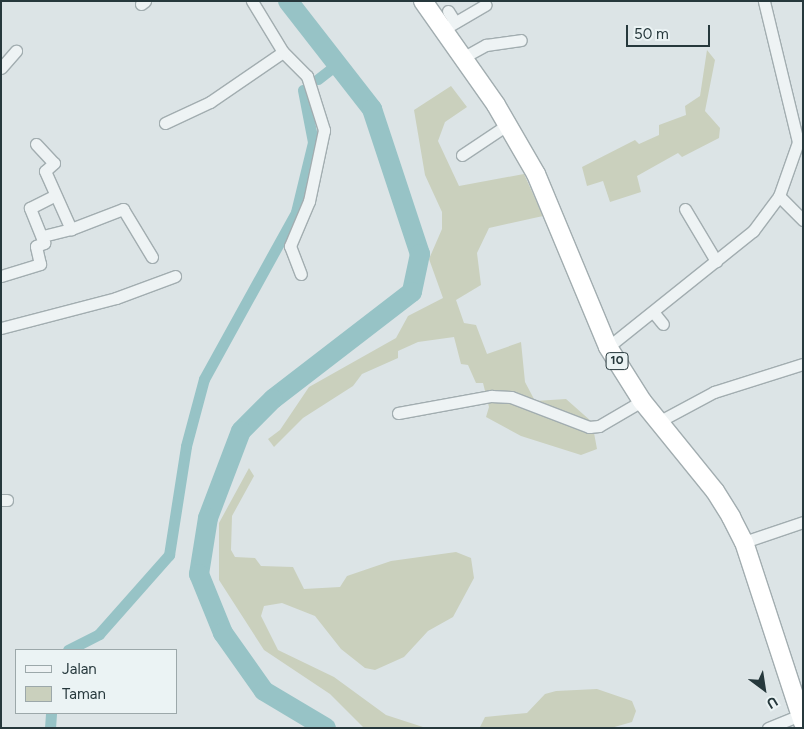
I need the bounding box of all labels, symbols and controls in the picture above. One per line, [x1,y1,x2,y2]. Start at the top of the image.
scale bar [629,15,713,47]
text: 50 m [634,25,669,43]
road number: 10 [604,352,630,371]
legend [15,649,178,714]
text: Jalan [62,660,97,678]
north arrow [739,664,789,714]
text: Taman [62,685,106,703]
text: U [763,692,781,712]

